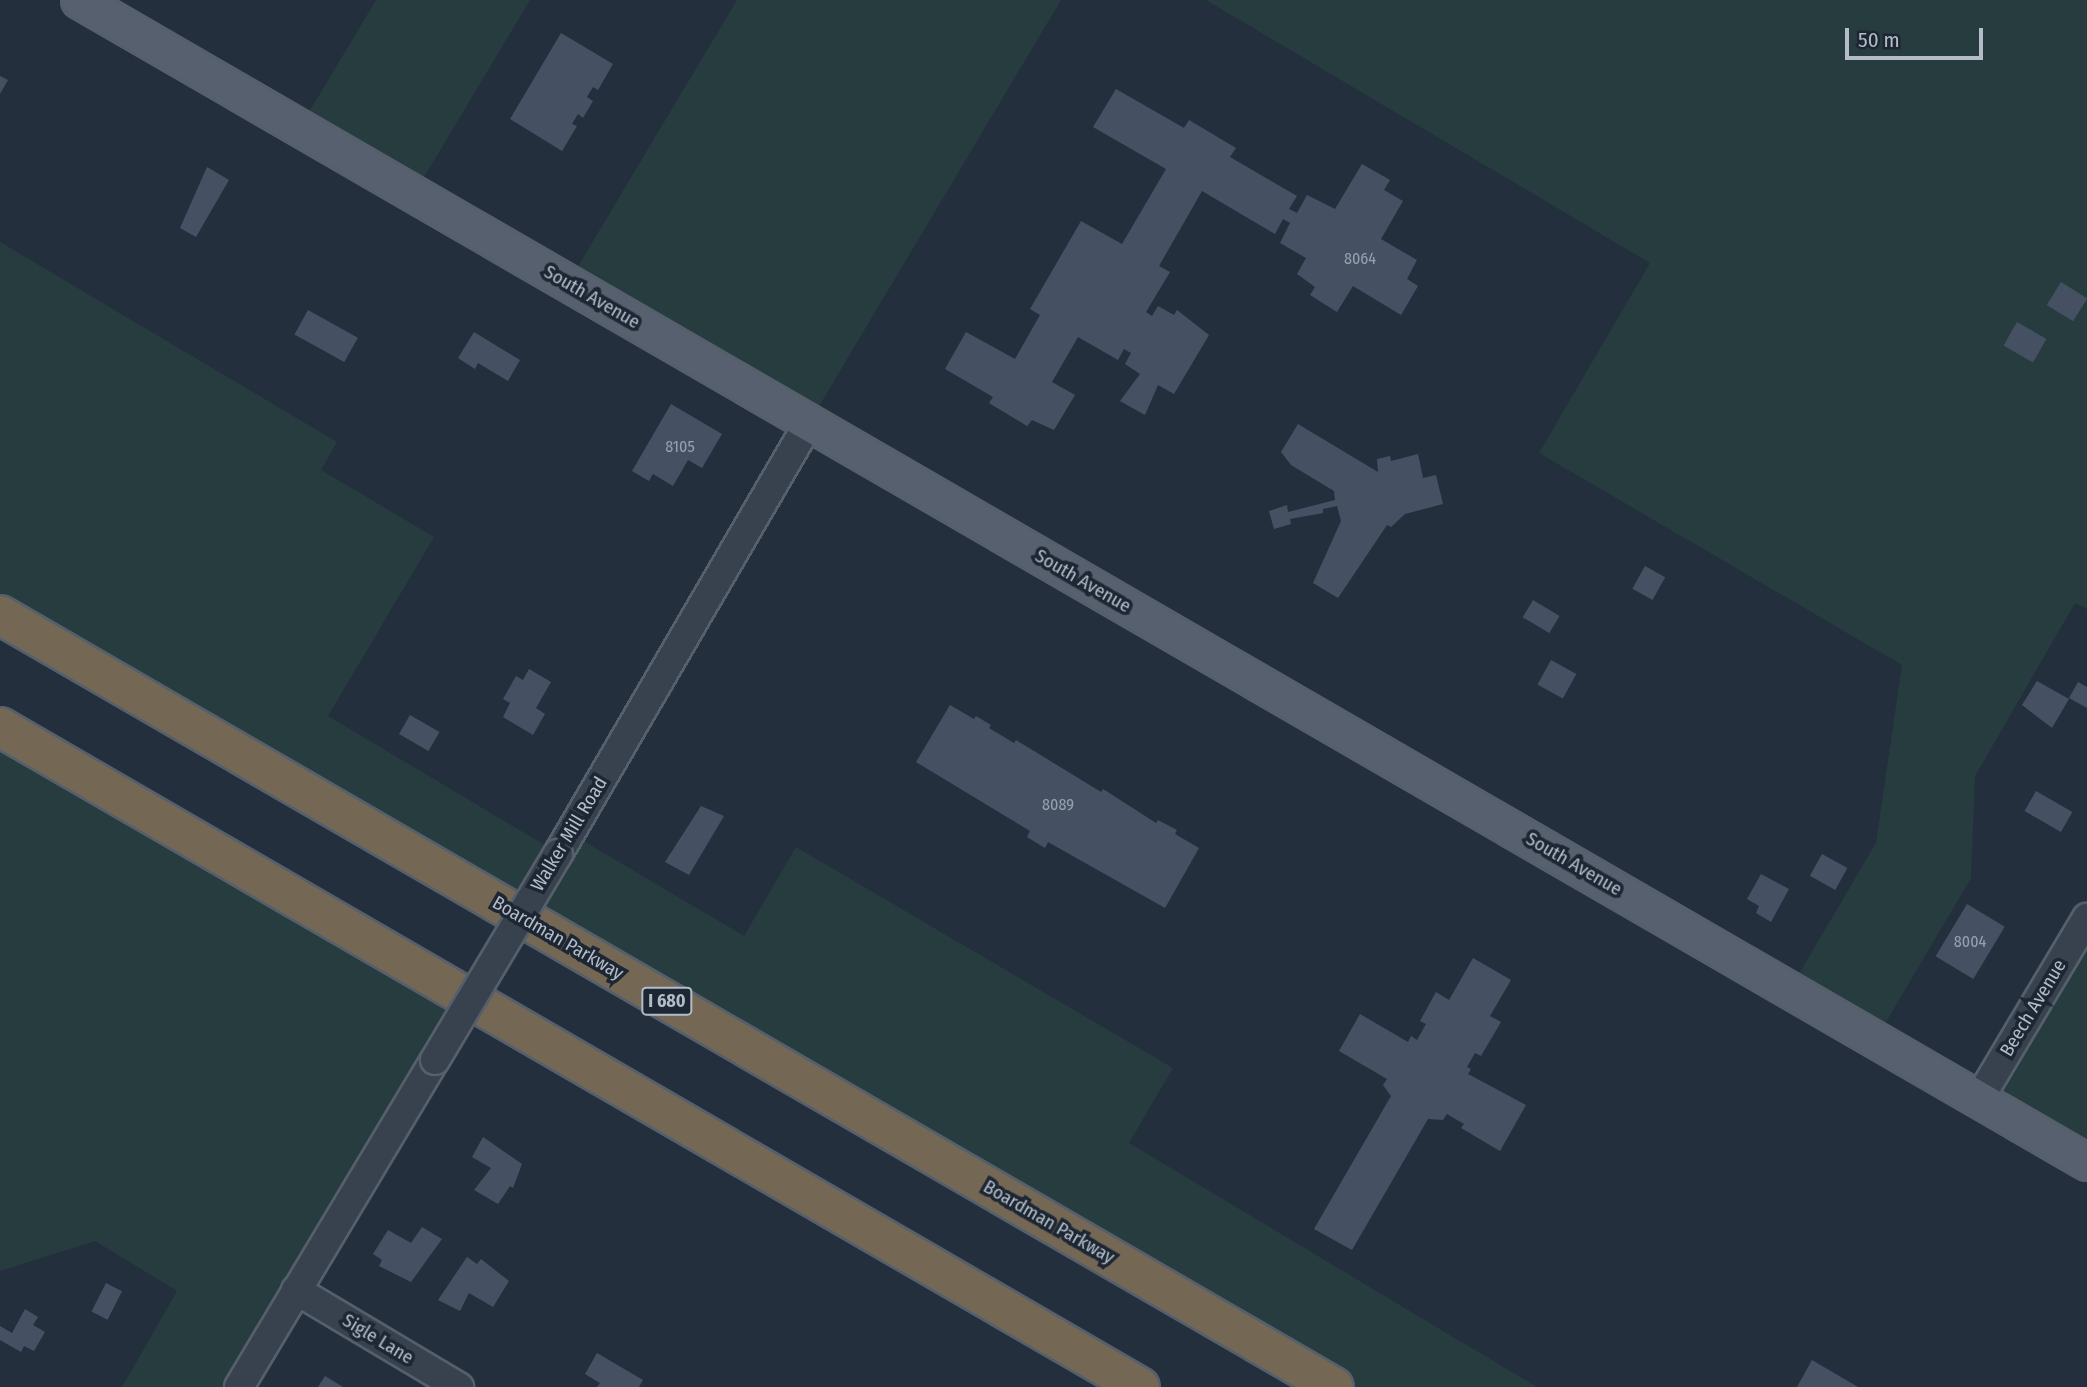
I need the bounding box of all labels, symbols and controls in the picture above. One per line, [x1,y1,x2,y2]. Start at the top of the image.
scale bar [1849,14,1987,58]
text: 50 m [1858,27,1900,53]
house number: 8064 [1344,249,1376,269]
street label: South Avenue [540,260,644,334]
house number: 8105 [665,437,695,457]
street label: South Avenue [1031,544,1135,618]
street label: Walker Mill Road [526,773,612,895]
house number: 8089 [1042,795,1074,815]
street label: South Avenue [1522,827,1626,901]
street label: Boardman Parkway [488,891,628,985]
house number: 8004 [1954,932,1986,952]
street label: Beech Avenue [1995,955,2071,1061]
road number: I 680 [641,986,693,1016]
street label: Boardman Parkway [979,1175,1119,1269]
street label: Sigle Lane [338,1309,418,1369]

